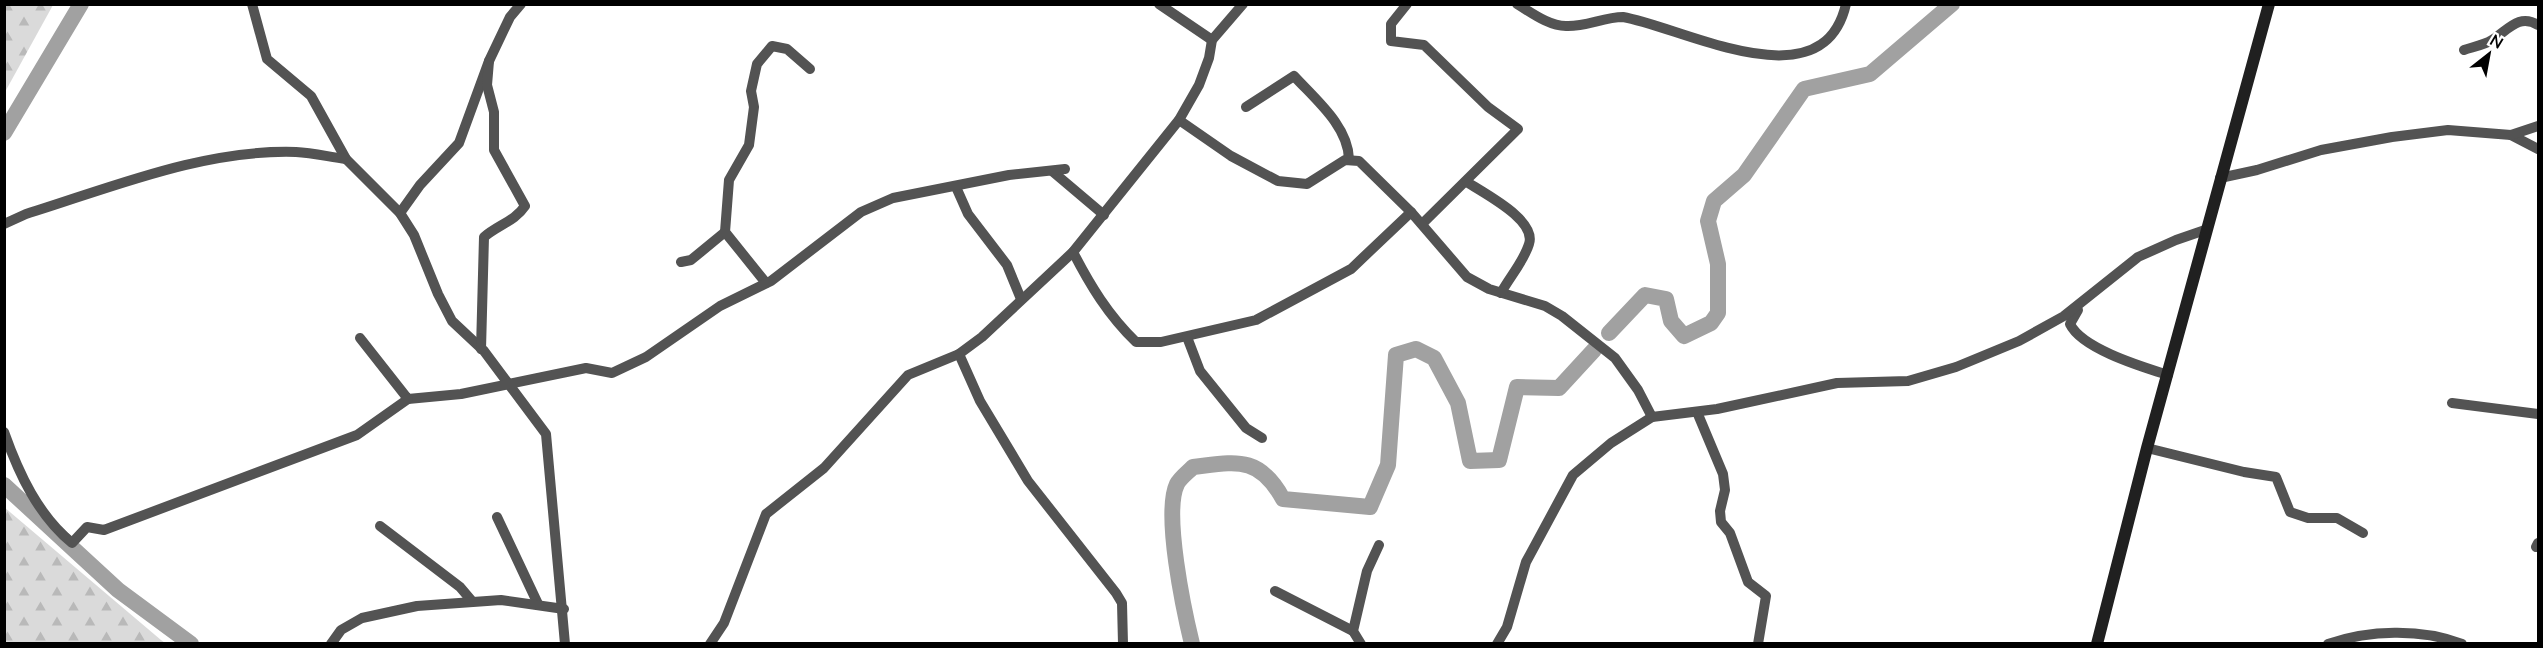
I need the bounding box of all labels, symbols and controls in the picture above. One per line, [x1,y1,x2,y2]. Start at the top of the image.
north arrow [2459,24,2519,84]
text: N [2486,29,2507,53]

